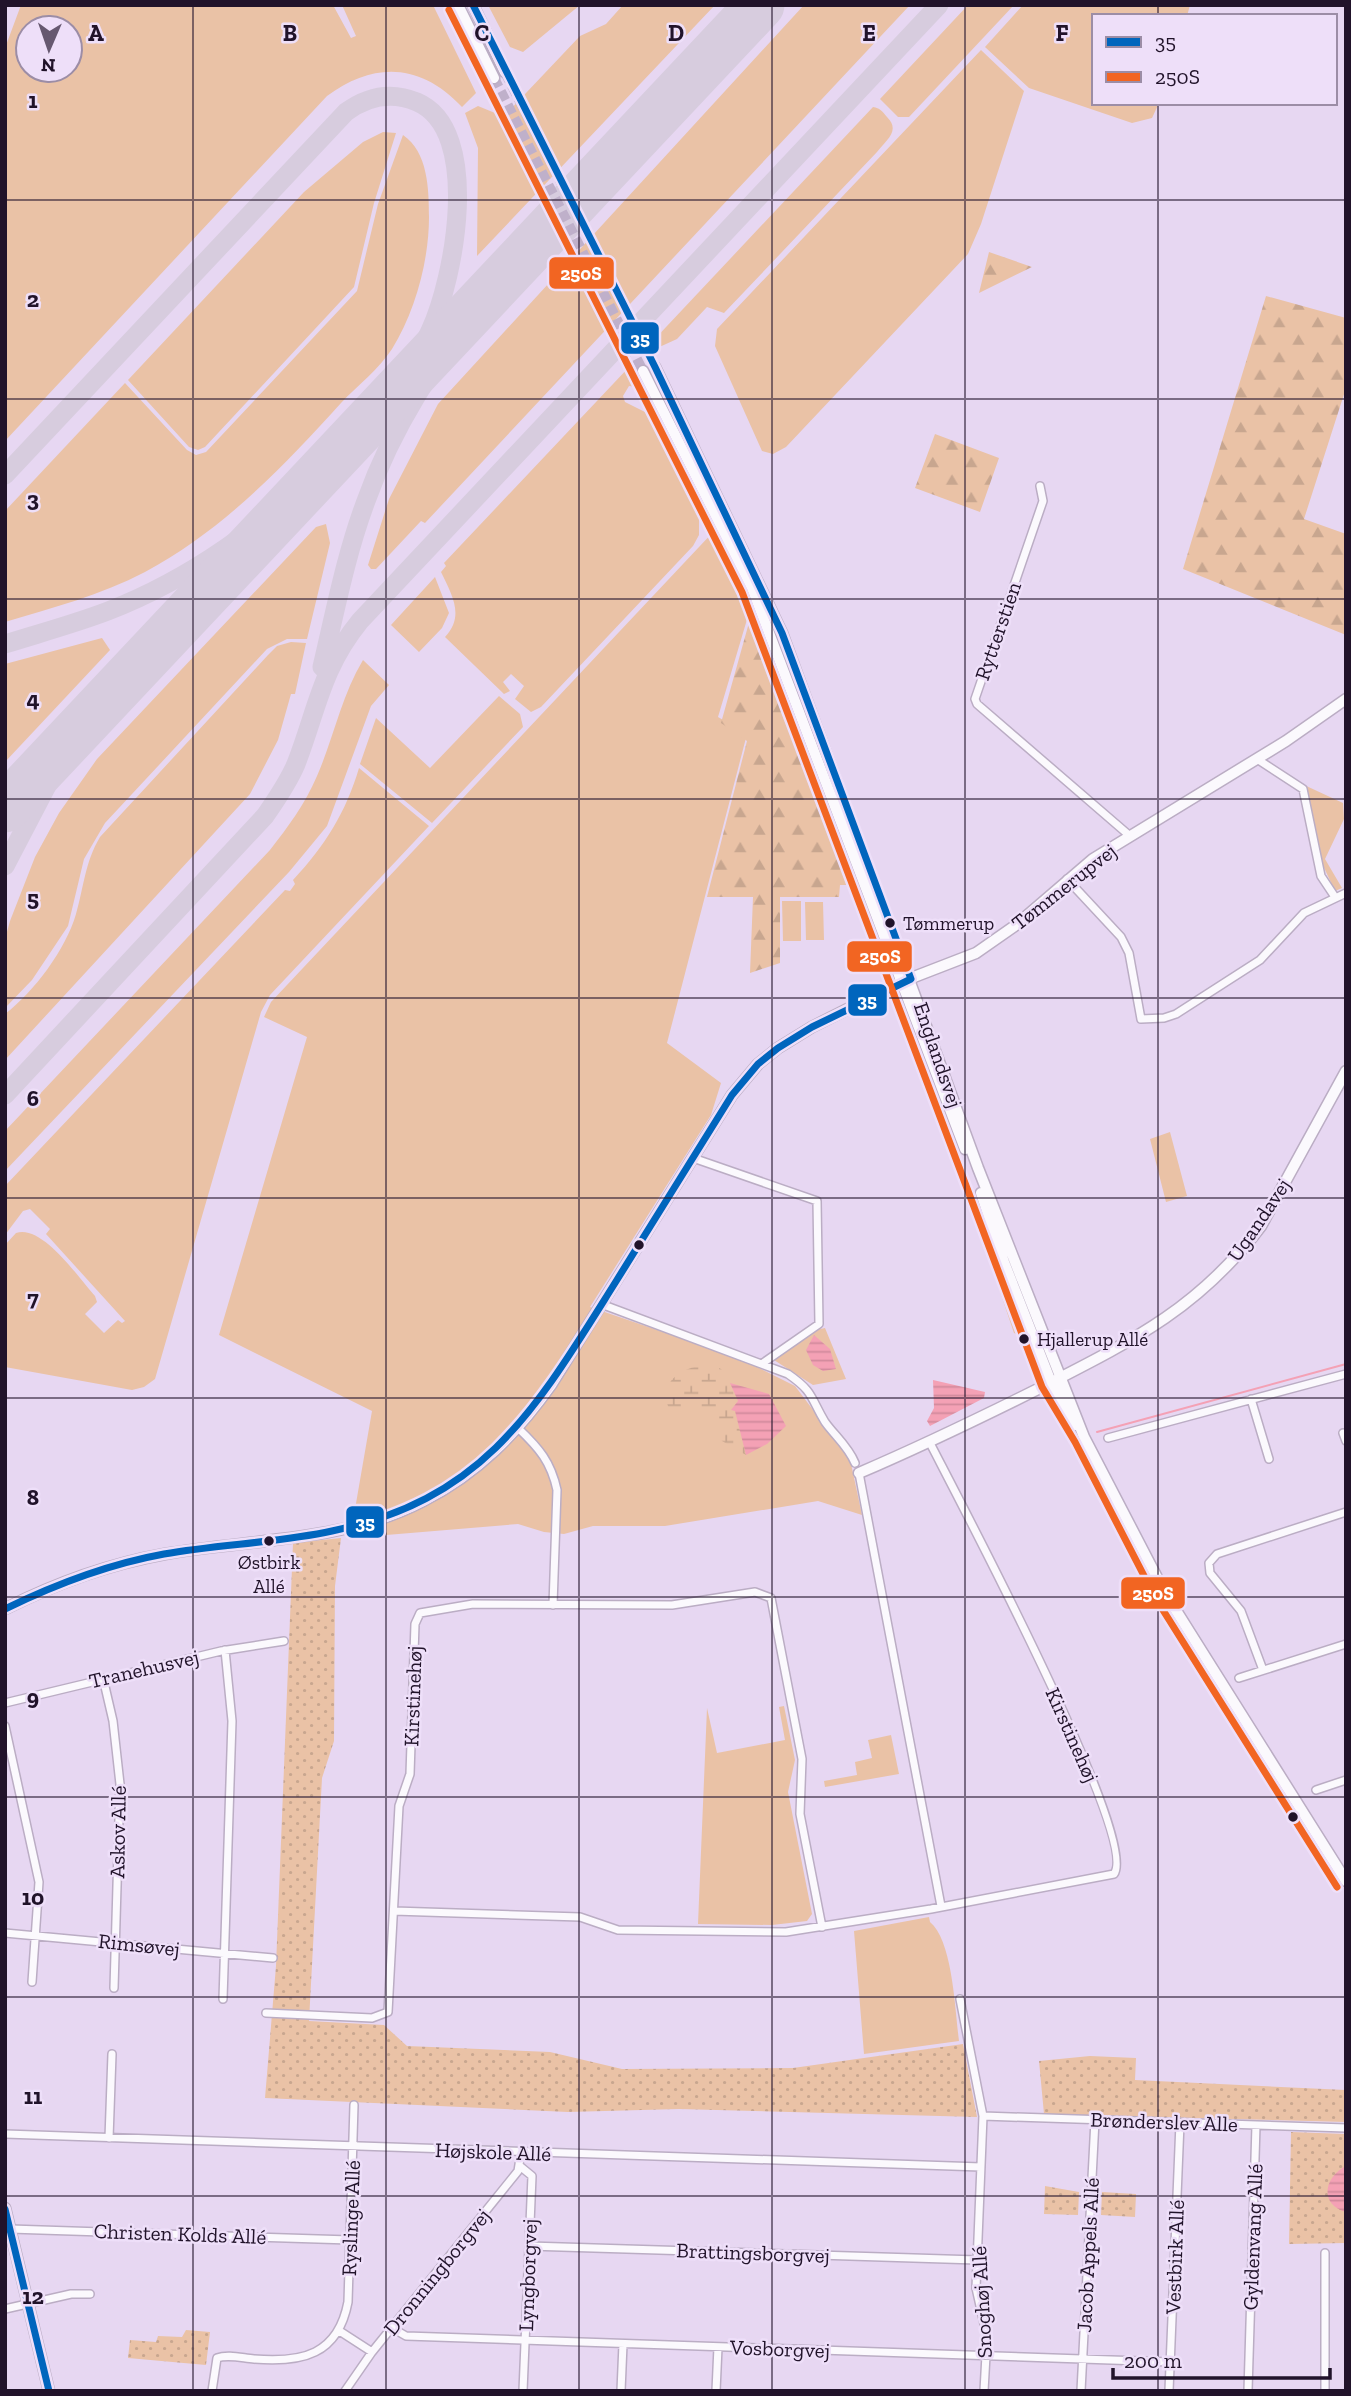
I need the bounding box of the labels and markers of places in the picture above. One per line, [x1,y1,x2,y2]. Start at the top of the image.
place label: Tømmerup [903,912,994,935]
marker: Tømmerup [883,916,897,930]
unlabelled marker [632,1238,646,1252]
place label: Hjallerup Allé [1037,1328,1148,1351]
marker: Hjallerup Allé [1017,1332,1031,1346]
marker: Østbirk Allé [262,1534,276,1548]
place label: Østbirk Allé [238,1551,300,1598]
unlabelled marker [1286,1810,1300,1824]

